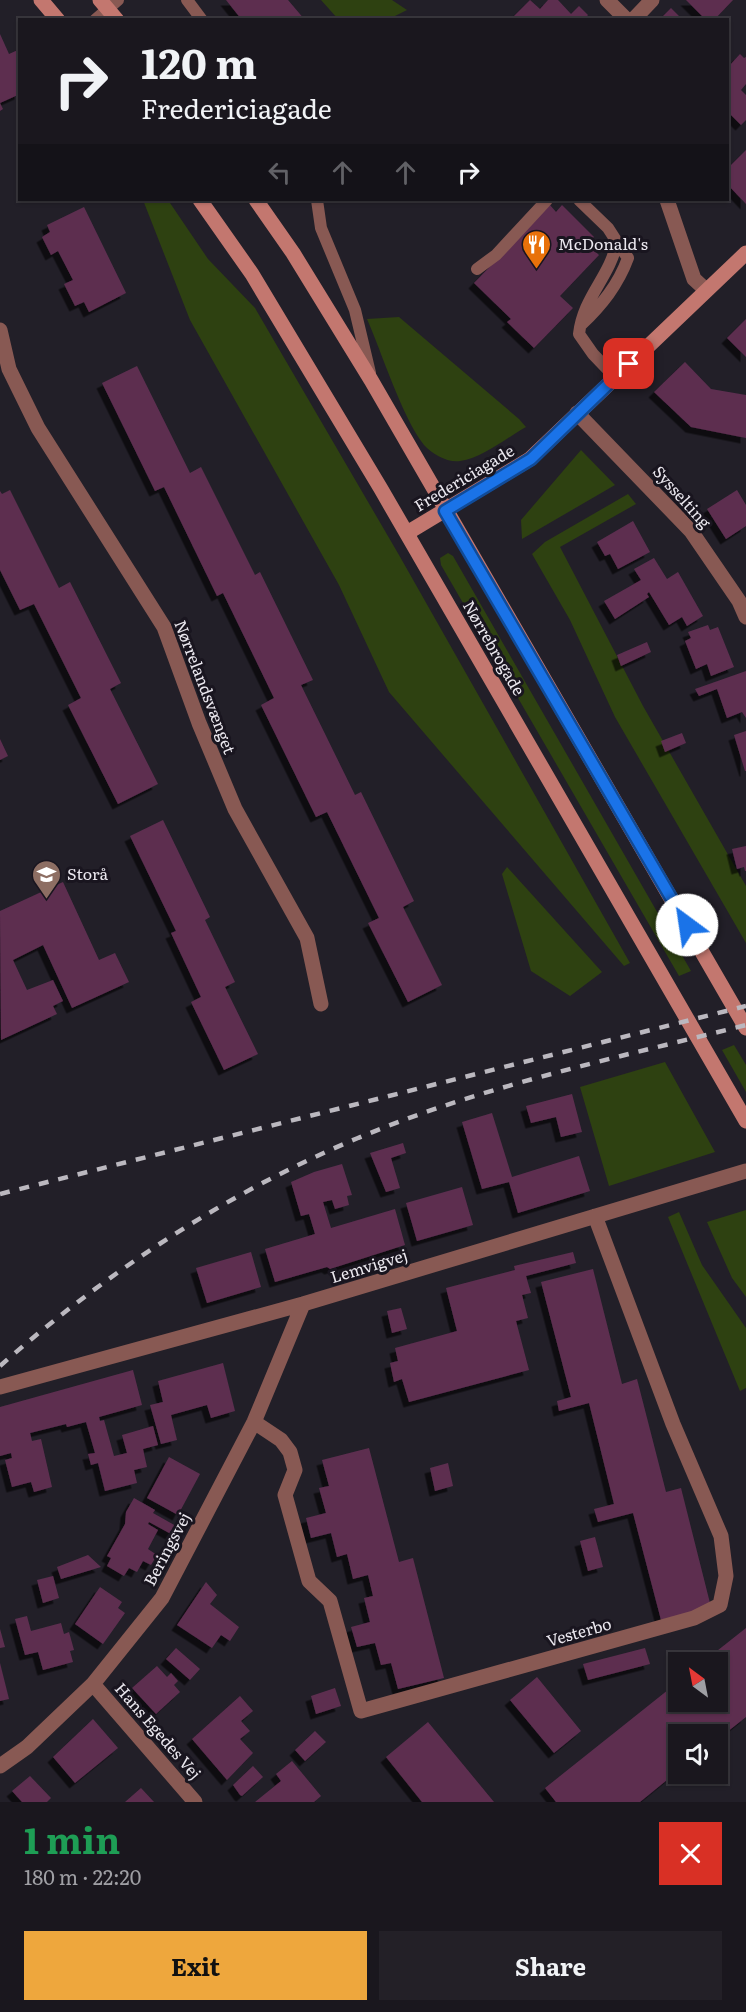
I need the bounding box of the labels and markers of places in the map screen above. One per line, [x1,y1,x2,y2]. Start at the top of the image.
restaurant icon: McDonald's [521,228,553,270]
place label: McDonald's [558,231,648,255]
pin [603,338,654,389]
school or university icon: Storå [30,858,62,900]
place label: Storå [67,861,109,885]

